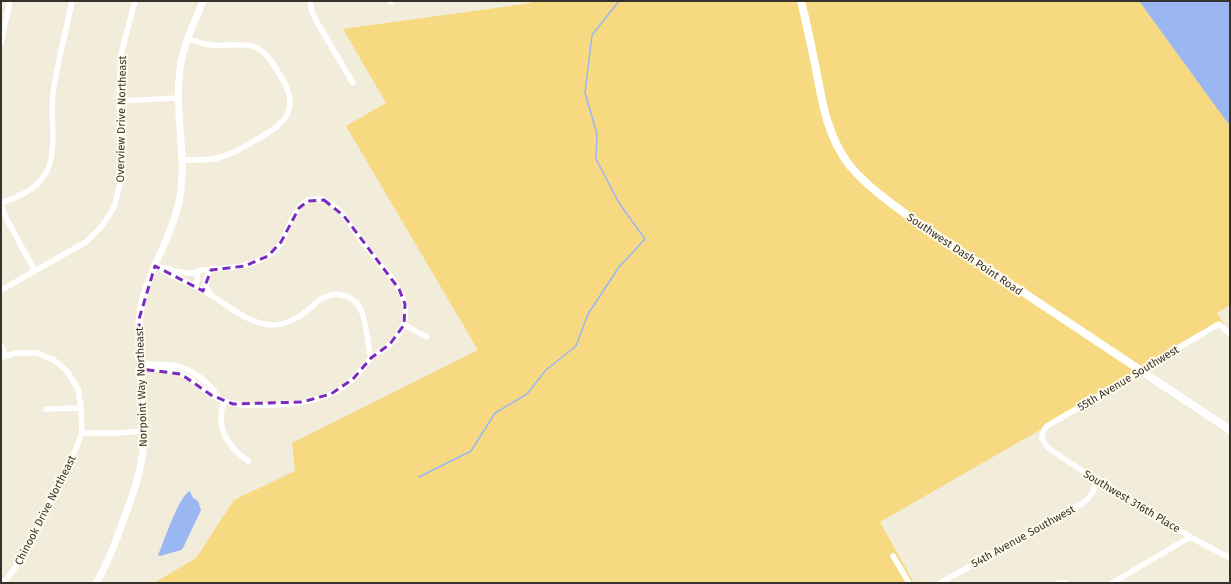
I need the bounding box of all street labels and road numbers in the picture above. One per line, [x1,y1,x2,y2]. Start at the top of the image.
street label: Overview Drive Northeast [114,56,129,182]
street label: Southwest Dash Point Road [904,211,1025,298]
street label: Norpoint Way Northeast [133,327,150,447]
street label: 55th Avenue Southwest [1075,343,1181,414]
street label: Chinook Drive Northeast [12,453,79,567]
street label: Southwest 316th Place [1081,467,1183,536]
street label: 54th Avenue Southwest [969,503,1077,570]

